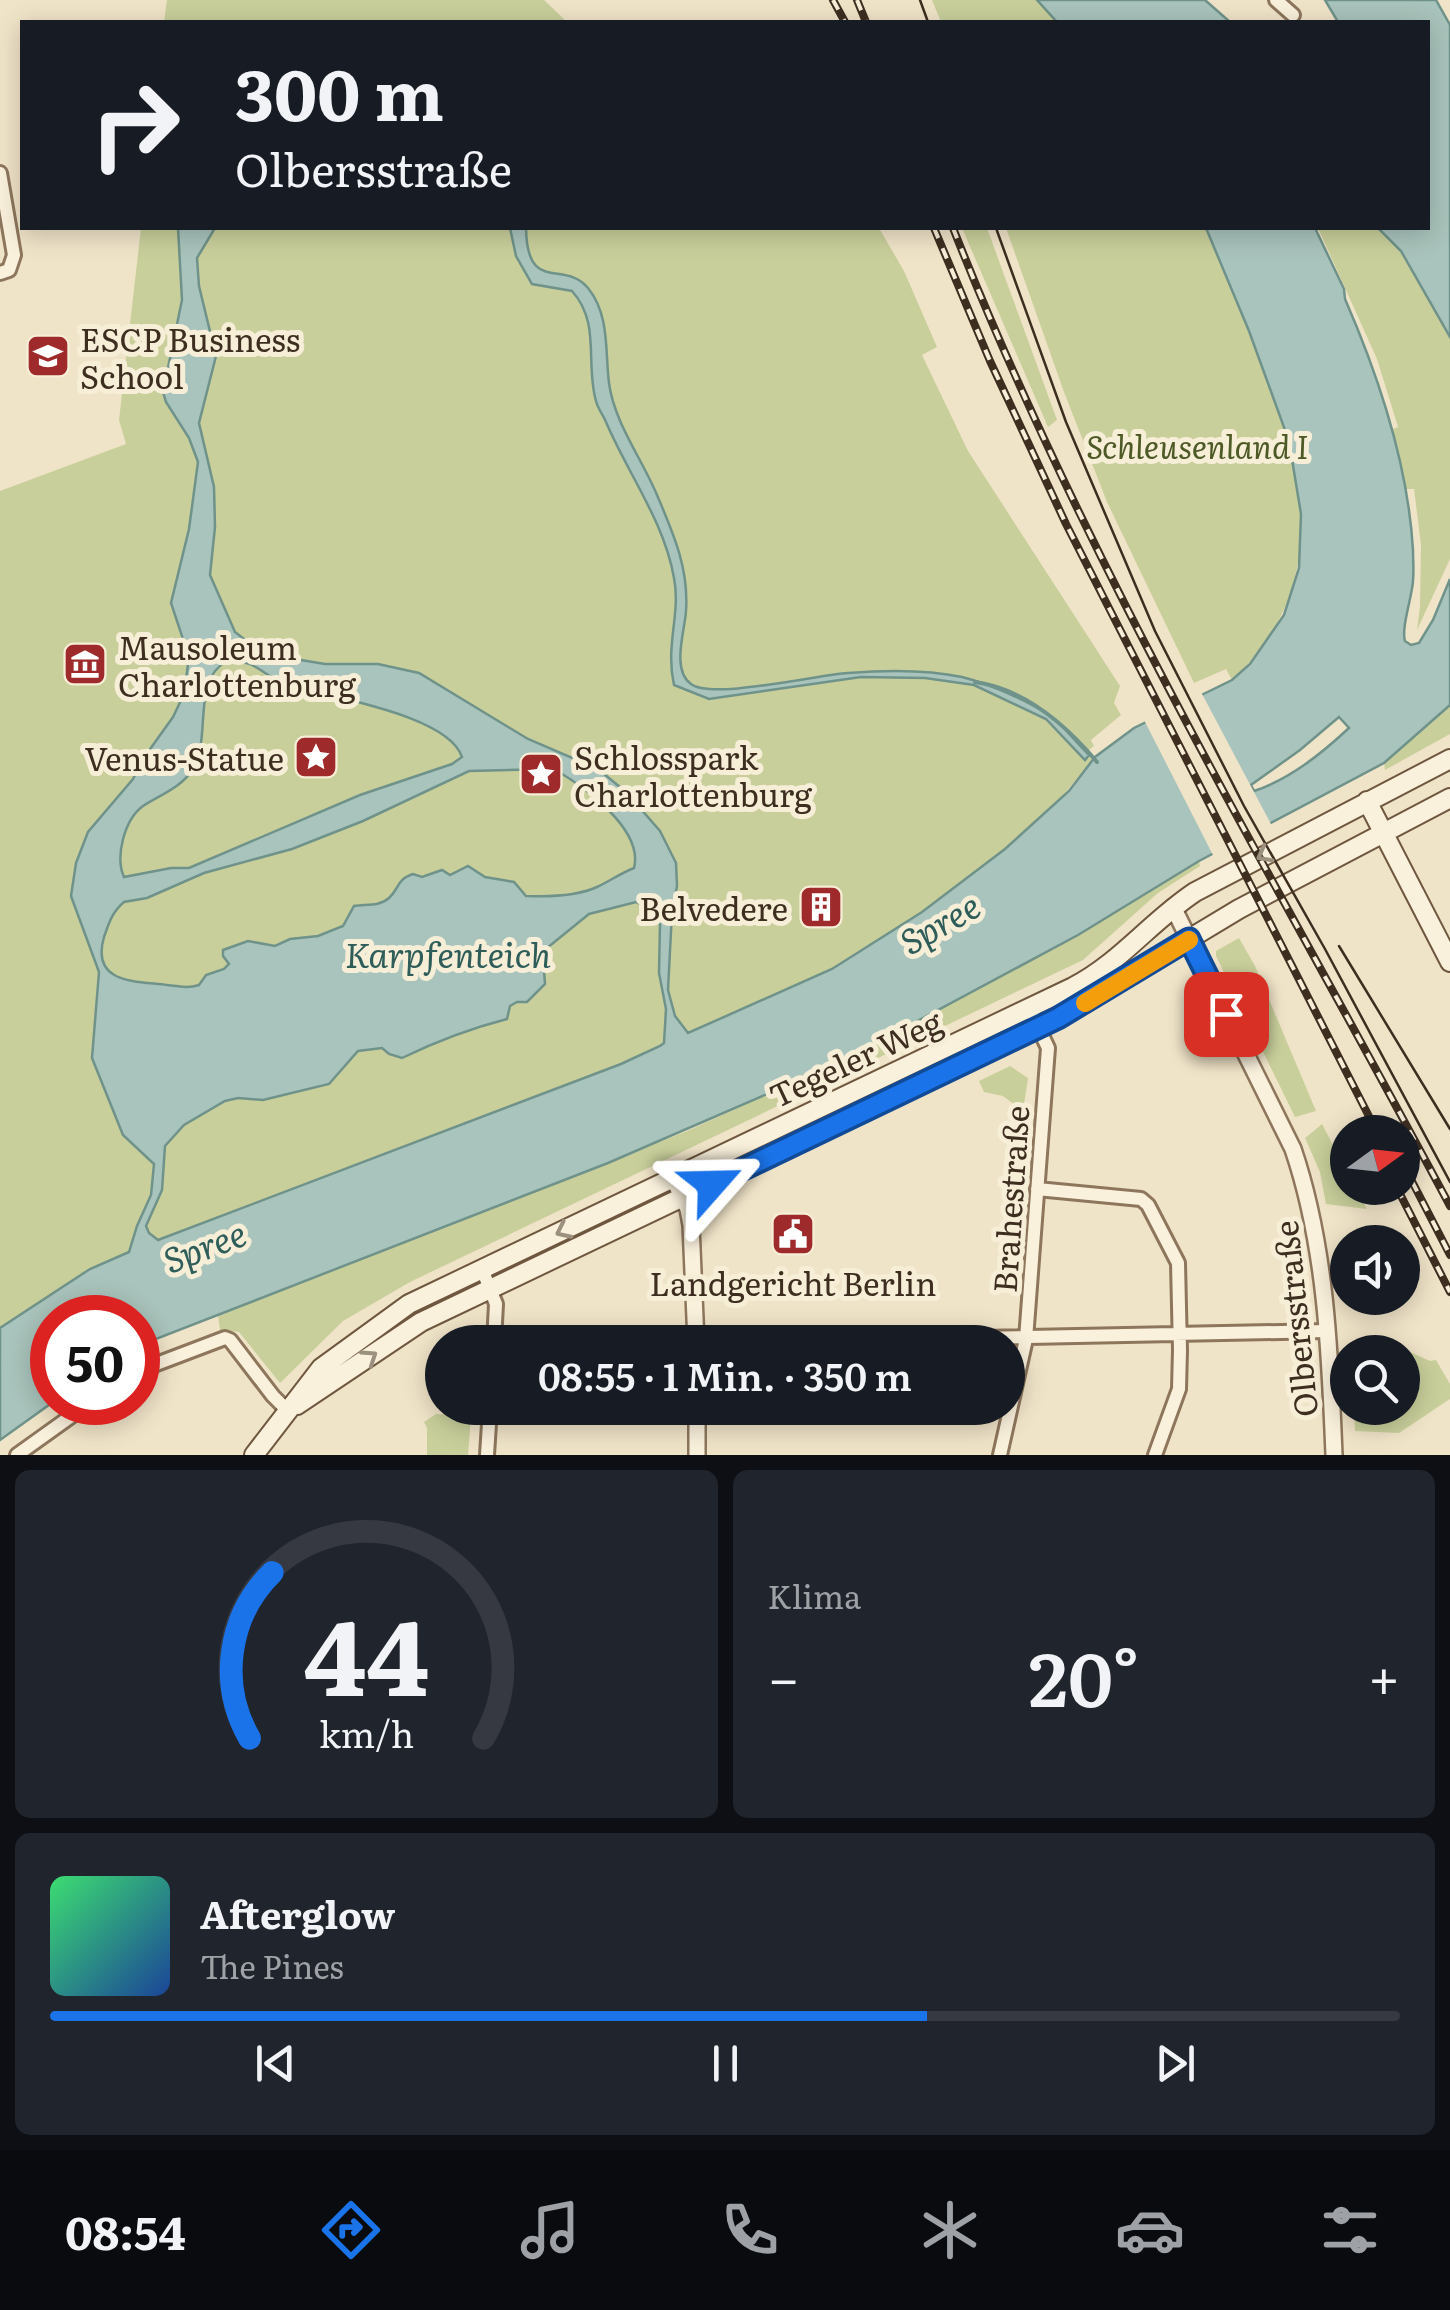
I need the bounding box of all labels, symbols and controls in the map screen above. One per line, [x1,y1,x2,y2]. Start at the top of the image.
text: 300 m [235,39,444,143]
icon: right [70,60,200,190]
text: Olbersstraße [235,134,512,201]
place label: ESCP Business School [80,314,300,399]
school or university icon: ESCP Business School [25,333,71,379]
park label: Schleusenland I [1086,421,1308,469]
place label: Mausoleum Charlottenburg [118,622,356,707]
museum icon: Mausoleum Charlottenburg [62,641,108,687]
place label: Schlosspark Charlottenburg [574,732,812,817]
place label: Venus-Statue [85,733,284,781]
place icon: Venus-Statue [293,734,339,780]
place icon: Schlosspark Charlottenburg [518,751,564,797]
one-way arrow [1256,843,1274,862]
water label: Spree [889,878,989,966]
place label: Belvedere [639,883,788,931]
building icon: Belvedere [798,884,844,930]
water label: Karpfenteich [345,927,551,979]
pin [1184,972,1269,1057]
icon: arrive [1199,987,1254,1042]
street label: Tegeler Weg [761,996,950,1118]
street label: Brahestraße [979,1104,1039,1294]
north arrow [1330,1115,1420,1205]
map controls [1330,1115,1420,1425]
position arrow [660,1132,764,1236]
water label: Spree [155,1205,253,1285]
public building icon: Landgericht Berlin [770,1211,816,1257]
one-way arrow [555,1218,573,1238]
street label: Olbersstraße [1260,1218,1328,1420]
button: sound [1330,1225,1420,1315]
place label: Landgericht Berlin [650,1258,936,1306]
speed limit sign: 50 [30,1295,160,1425]
button: search [1330,1335,1420,1425]
text: 08:55 · 1 Min. · 350 m [538,1346,912,1403]
one-way arrow [359,1350,377,1369]
text: Klima [768,1571,861,1619]
text: 44 [304,1574,429,1728]
text: 20° [1029,1619,1139,1730]
text: − [768,1634,800,1716]
text: + [1368,1634,1400,1716]
text: km/h [319,1706,414,1759]
text: Afterglow [200,1884,395,1941]
text: The Pines [200,1941,344,1989]
icon: previous [248,2036,303,2091]
icon: pause [698,2036,753,2091]
icon: next [1148,2036,1203,2091]
icon: directions [316,2195,386,2265]
icon: music [515,2195,585,2265]
icon: phone [715,2195,785,2265]
icon: climate [915,2195,985,2265]
icon: car [1115,2195,1185,2265]
icon: filters [1315,2195,1385,2265]
text: 08:54 [65,2197,186,2264]

